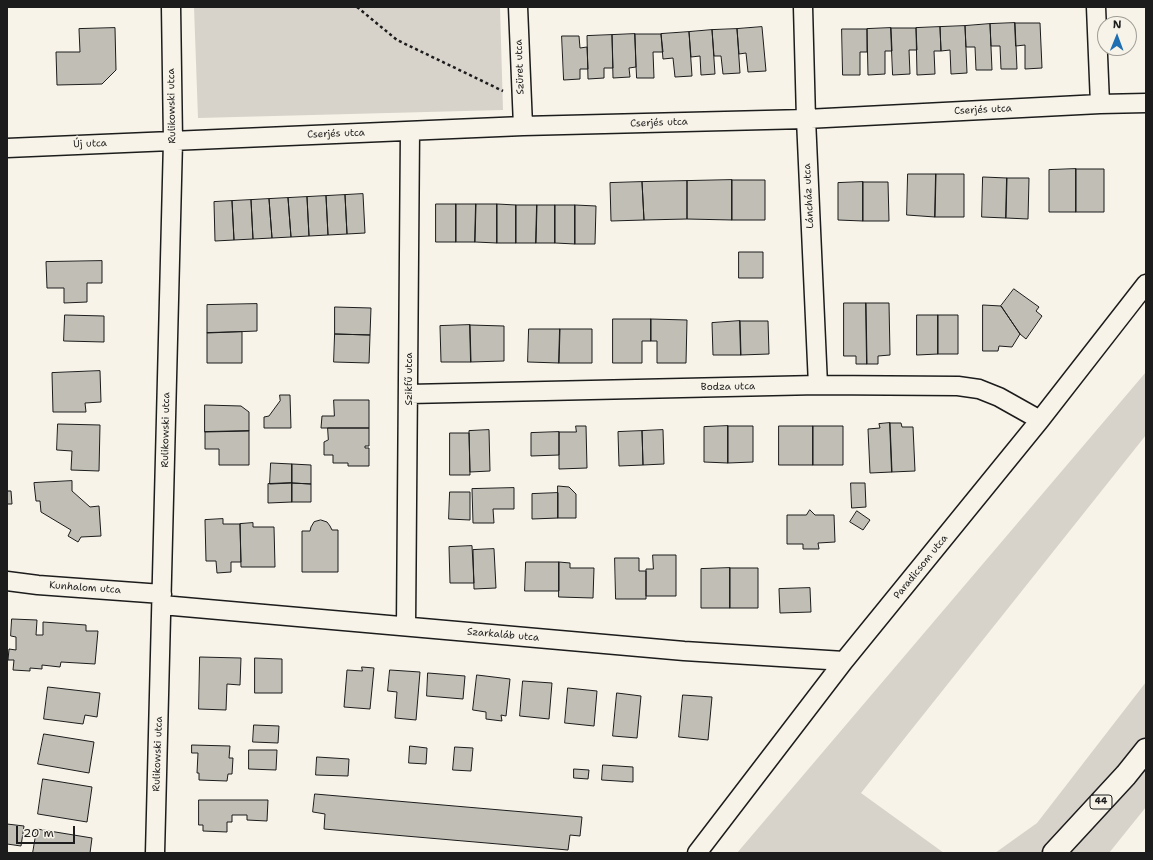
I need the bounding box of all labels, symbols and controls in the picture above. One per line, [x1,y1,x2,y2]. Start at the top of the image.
north arrow [1097,16,1137,56]
text: N [1113,17,1122,32]
street label: Szüret utca [513,39,527,95]
street label: Rulikowski utca [165,68,179,144]
street label: Cserjés utca [954,102,1012,118]
street label: Cserjés utca [630,116,688,130]
street label: Cserjés utca [307,127,365,141]
street label: Új utca [73,137,107,151]
street label: Láncház utca [801,163,817,229]
street label: Szikfű utca [403,353,415,405]
street label: Bodza utca [701,381,755,393]
street label: Rulikowski utca [159,392,173,468]
street label: Paradicsom utca [891,532,951,602]
street label: Kunhalom utca [49,580,121,596]
street label: Szarkaláb utca [466,626,540,644]
street label: Rulikowski utca [151,716,165,792]
road number: 44 [1090,795,1112,809]
scale bar [18,818,77,844]
text: 20 m [23,825,54,841]

